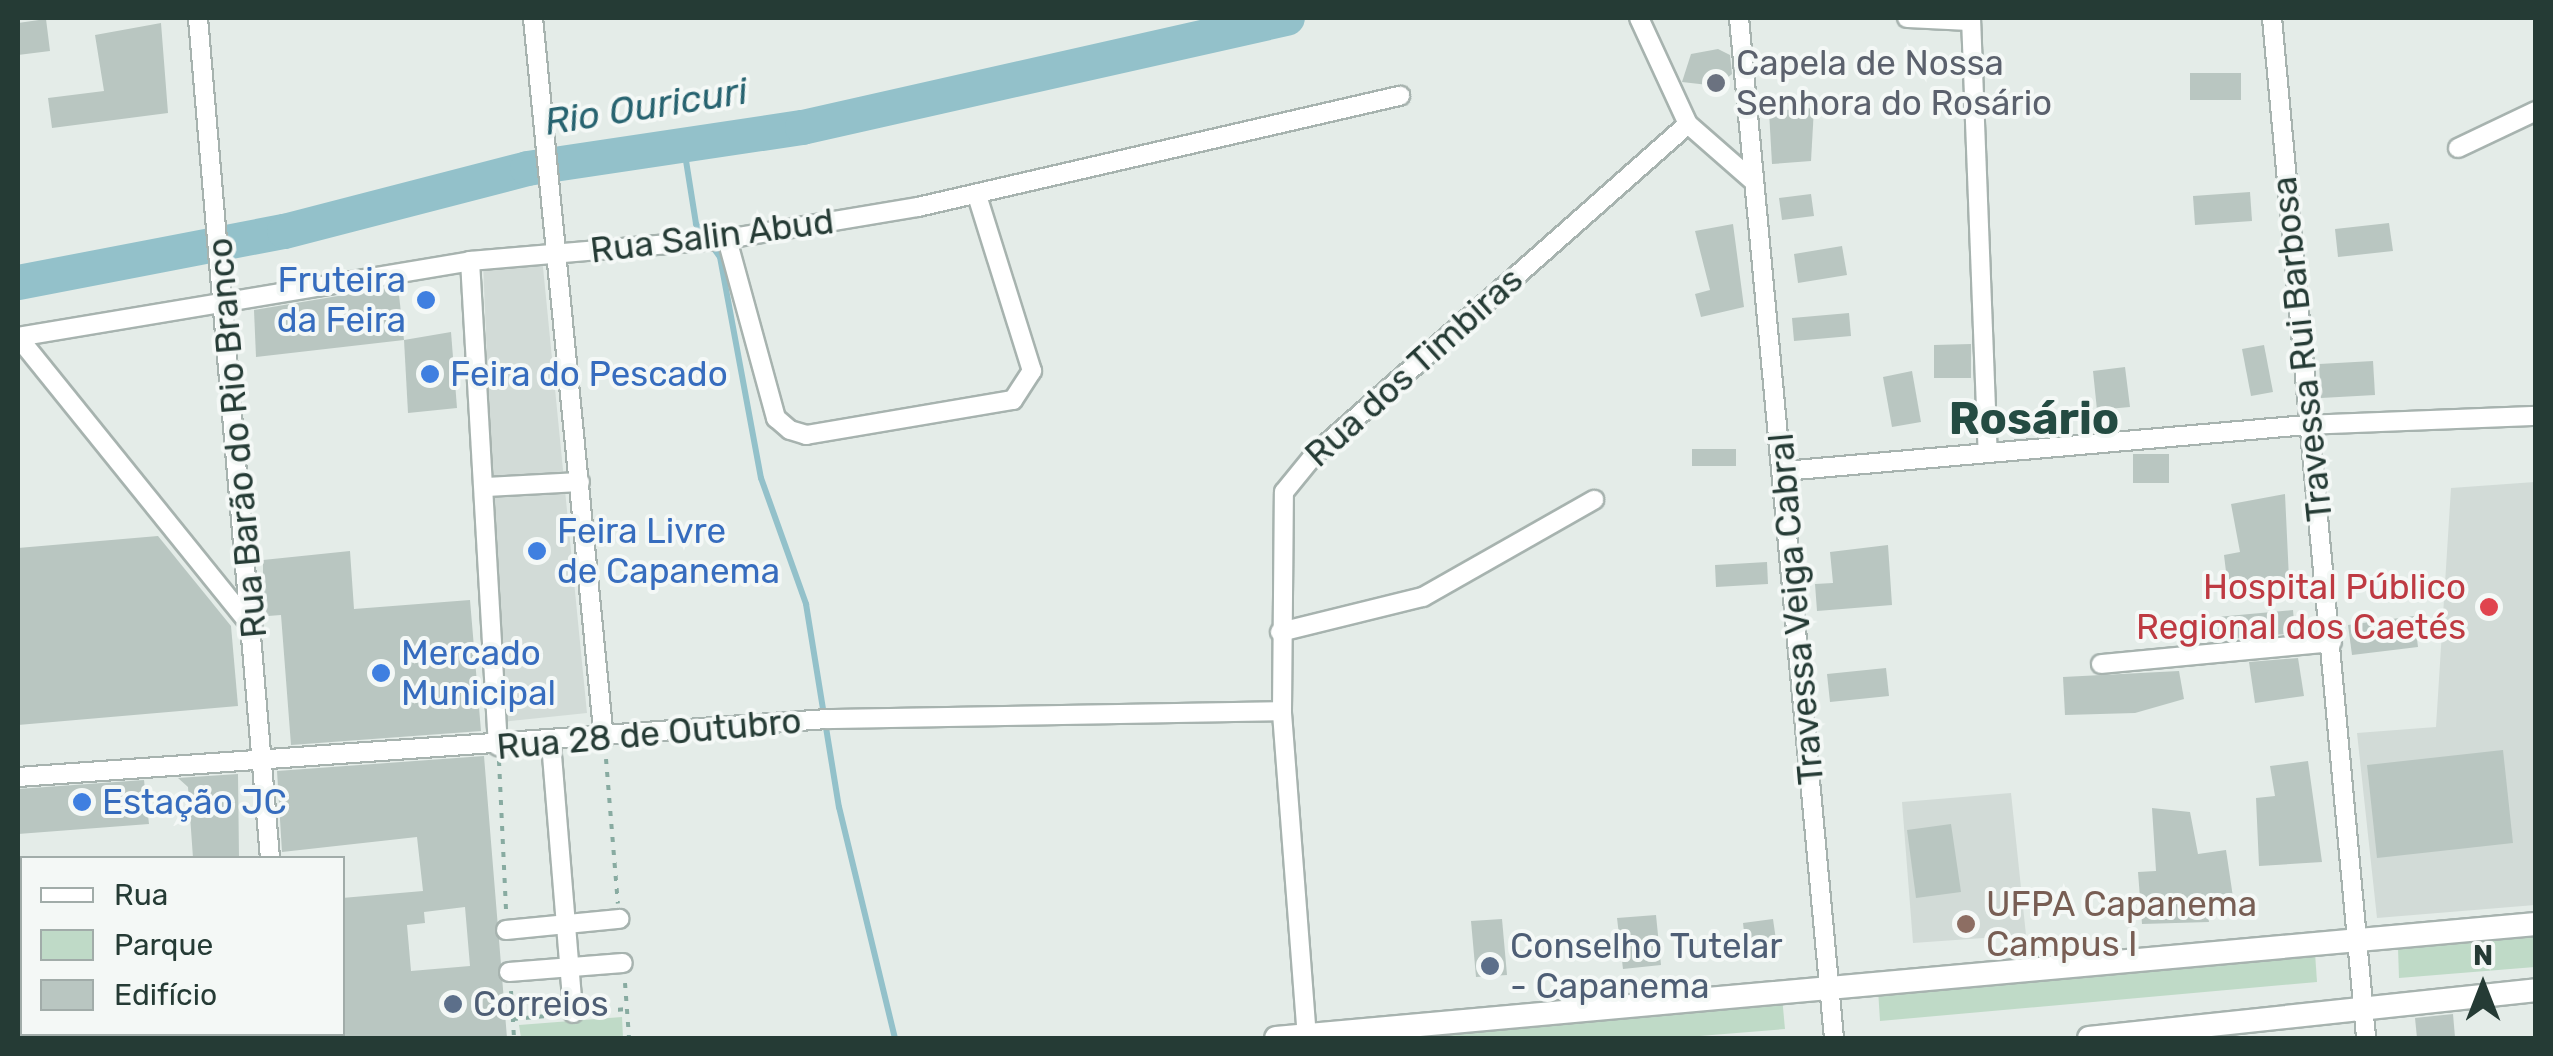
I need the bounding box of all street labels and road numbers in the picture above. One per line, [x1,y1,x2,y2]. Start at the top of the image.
street label: Travessa Rui Barbosa [2263,175,2341,523]
street label: Rua Salin Abud [587,200,837,272]
street label: Rua Barão do Rio Branco [199,236,275,640]
street label: Rua dos Timbiras [1296,258,1532,476]
street label: Travessa Veiga Cabral [1760,431,1832,787]
street label: Rua 28 de Outubro [495,700,803,768]

